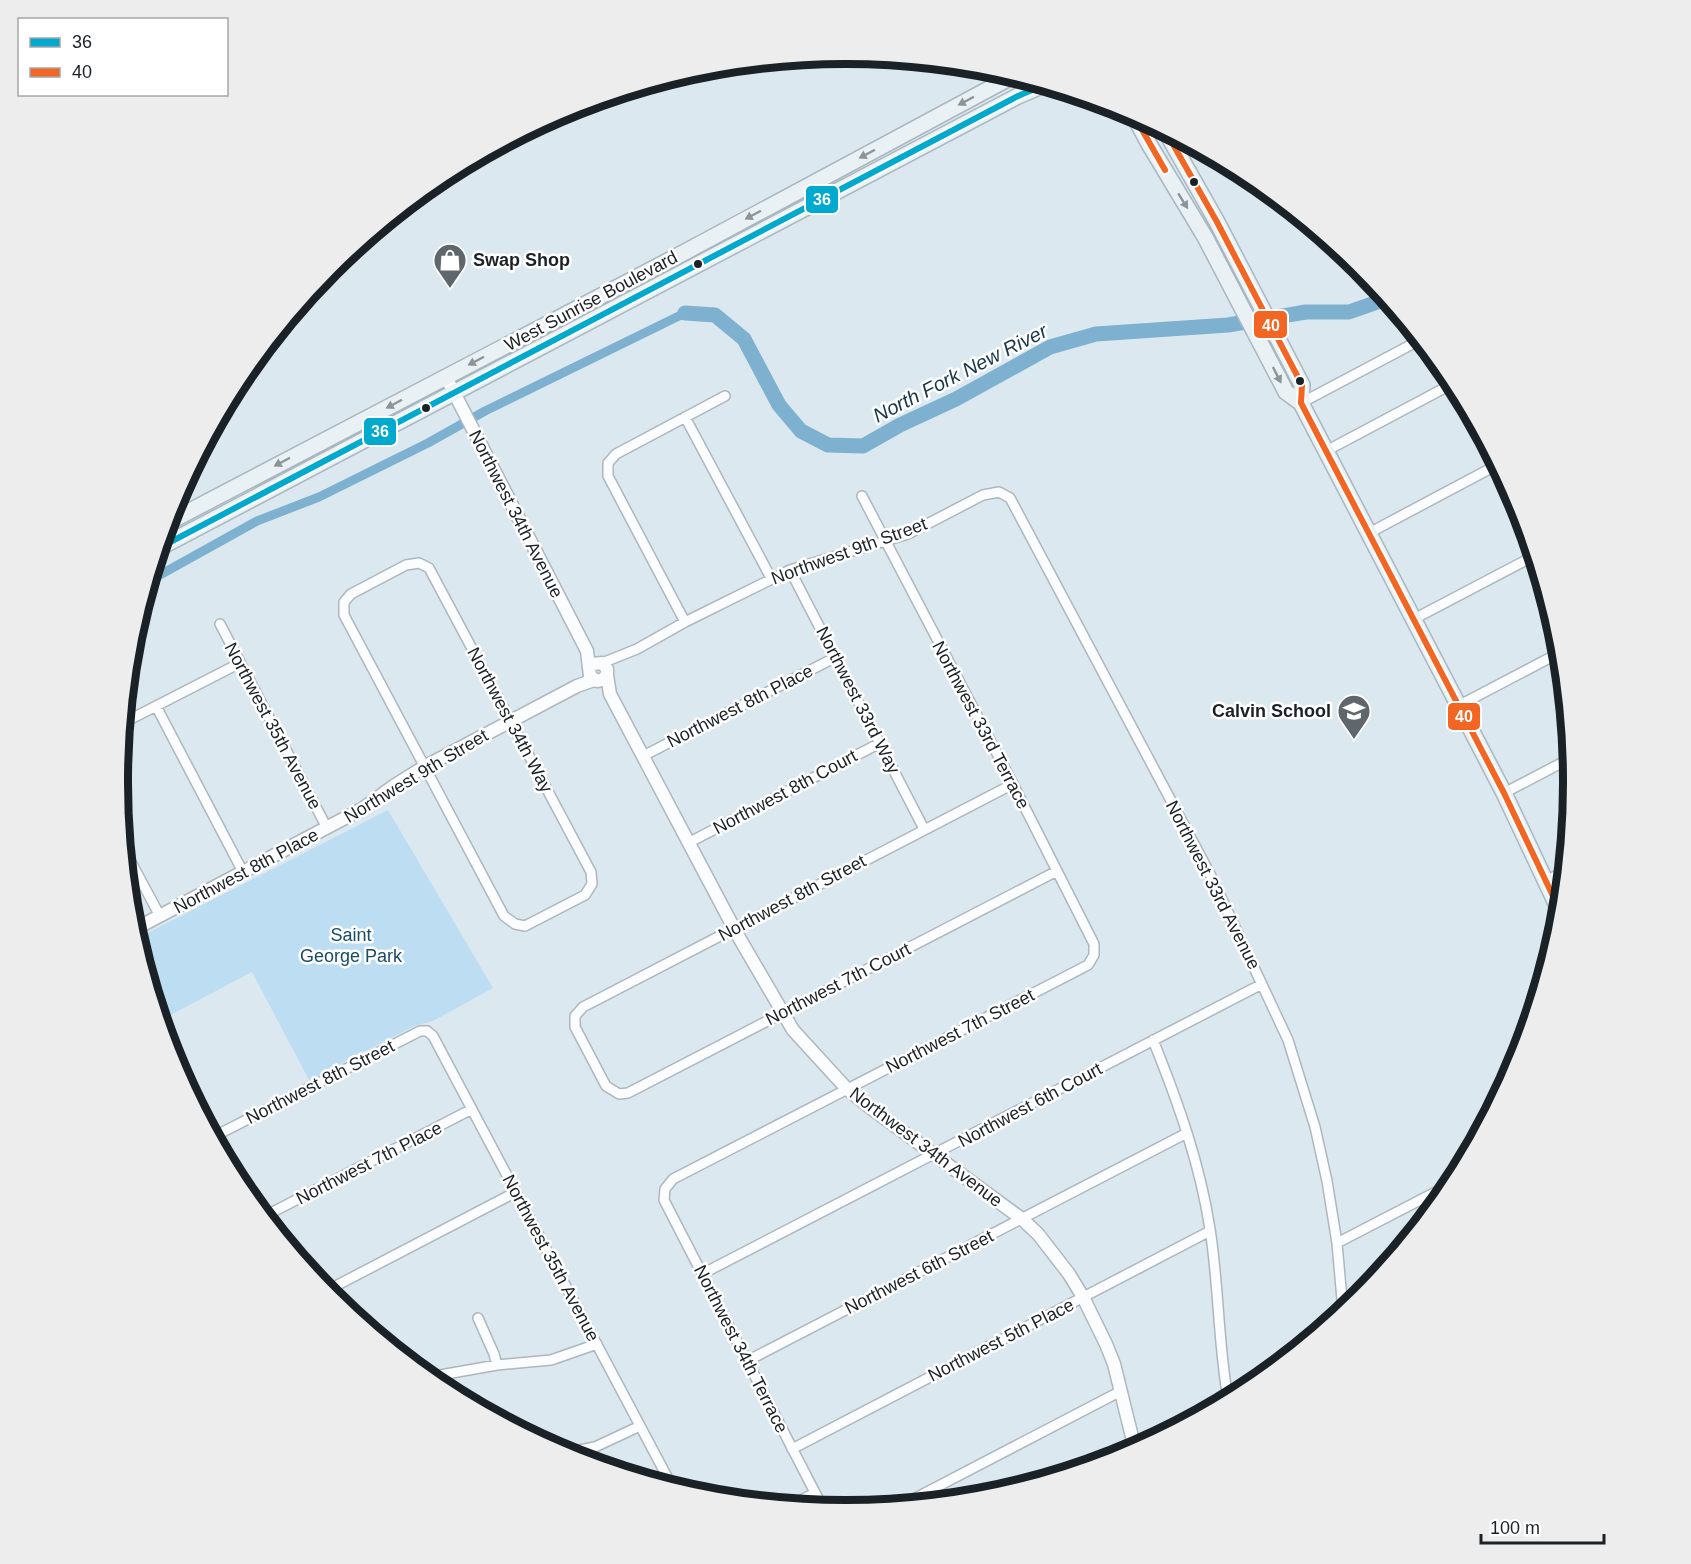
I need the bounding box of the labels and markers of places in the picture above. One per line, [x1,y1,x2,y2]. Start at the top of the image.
unlabelled marker [1188,176,1200,188]
shop icon: Swap Shop [432,242,468,289]
place label: Swap Shop [473,250,570,270]
unlabelled marker [692,258,704,270]
unlabelled marker [1294,375,1306,387]
unlabelled marker [420,402,432,414]
school or university icon: Calvin School [1336,693,1372,740]
place label: Calvin School [1212,701,1331,721]

